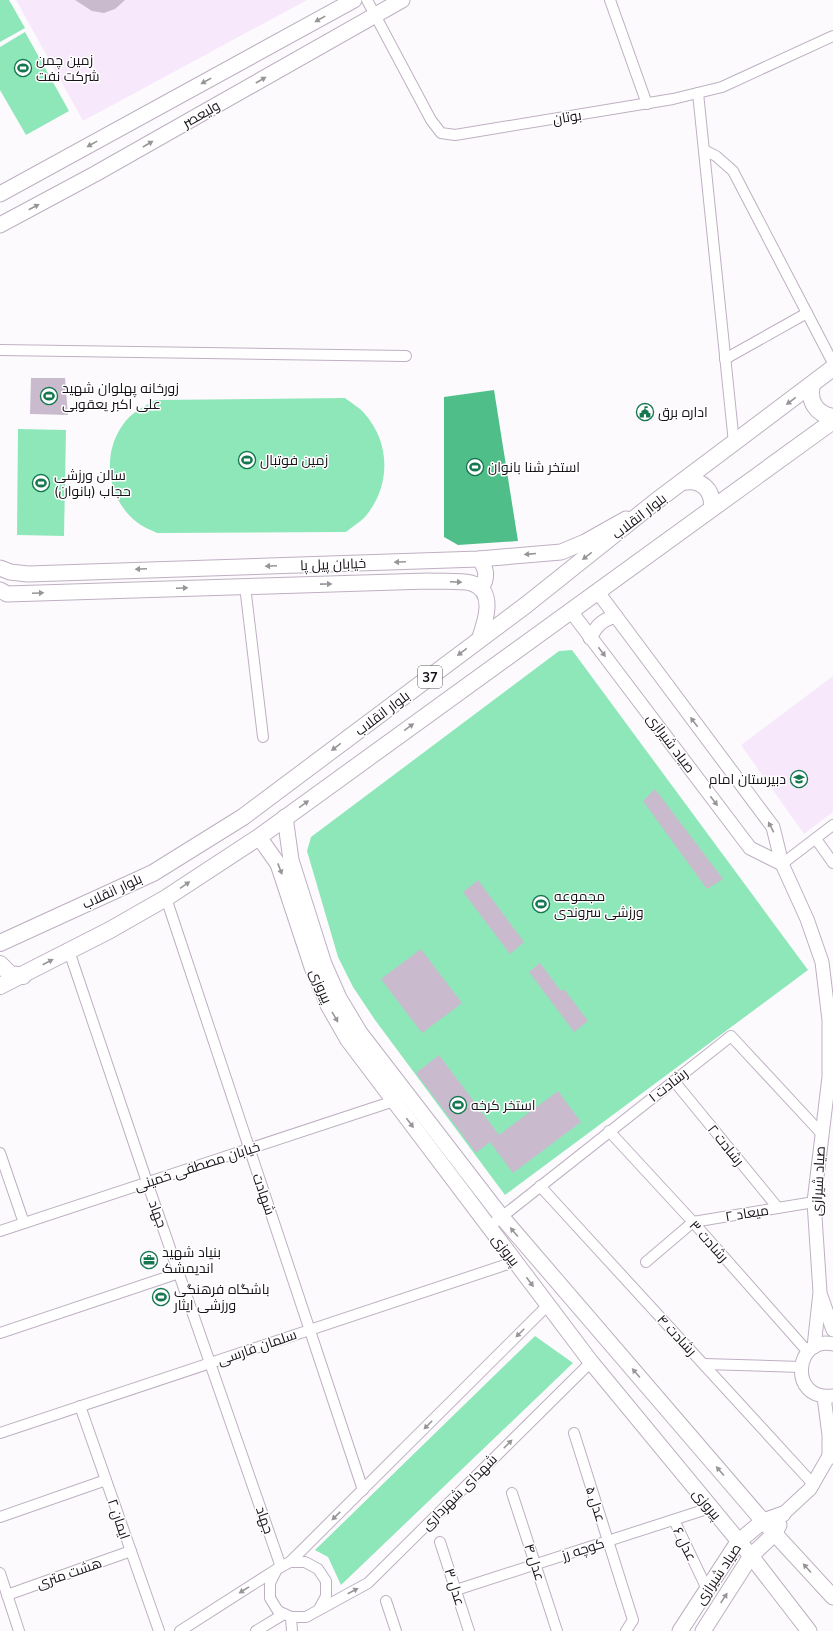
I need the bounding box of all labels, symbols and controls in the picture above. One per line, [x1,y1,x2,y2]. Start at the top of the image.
one-way arrow [314,15,325,22]
place label: زمین چمن شرکت نفت [36,51,100,85]
sports icon: زمین چمن شرکت نفت [13,58,33,78]
one-way arrow [255,76,267,83]
one-way arrow [200,78,211,85]
street label: ولیعصر [178,96,223,132]
street label: بوتان [551,106,583,128]
one-way arrow [142,140,154,147]
one-way arrow [86,141,98,147]
one-way arrow [29,203,40,210]
place label: زورخانه پهلوان شهید علی اکبر یعقوبی [62,379,179,413]
sports icon: زورخانه پهلوان شهید علی اکبر یعقوبی [39,386,59,406]
one-way arrow [786,396,796,404]
public building icon: اداره برق [635,402,655,422]
place label: اداره برق [658,403,708,421]
sports icon: زمین فوتبال [237,450,257,470]
place label: زمین فوتبال [260,451,328,469]
sports icon: استخر شنا بانوان [465,457,485,477]
place label: استخر شنا بانوان [488,458,580,476]
place label: سالن ورزشی حجاب (بانوان) [54,466,131,500]
sports icon: سالن ورزشی حجاب (بانوان) [31,473,51,493]
street label: بلوار انقلاب [608,489,670,543]
one-way arrow [524,551,536,558]
one-way arrow [582,551,593,560]
street label: خیابان پیل پا [300,554,366,575]
one-way arrow [394,558,406,565]
one-way arrow [265,562,277,569]
one-way arrow [135,566,147,573]
one-way arrow [450,579,462,586]
one-way arrow [320,581,333,587]
one-way arrow [176,585,189,591]
one-way arrow [32,590,45,596]
one-way arrow [597,647,606,658]
one-way arrow [457,648,468,657]
road number: 37 [418,666,442,688]
street label: بلوار انقلاب [351,687,413,739]
street label: صیاد شیرازی [643,710,699,776]
one-way arrow [690,716,699,727]
one-way arrow [403,723,414,731]
one-way arrow [331,743,341,751]
school or university icon: دبیرستان امام [789,769,809,789]
place label: دبیرستان امام [709,770,786,789]
one-way arrow [710,795,718,806]
one-way arrow [298,799,309,808]
one-way arrow [768,821,774,832]
one-way arrow [277,864,283,876]
street label: بلوار انقلاب [79,869,145,913]
one-way arrow [180,882,191,889]
place label: مجموعه ورزشی سروندی [554,887,644,921]
sports icon: مجموعه ورزشی سروندی [531,894,551,914]
one-way arrow [42,959,53,966]
street label: پیروزی [305,966,336,1007]
one-way arrow [331,1011,338,1023]
street label: رشادت ۱ [645,1064,691,1106]
sports icon: استخر کرخه [448,1095,468,1115]
place label: استخر کرخه [471,1096,536,1114]
one-way arrow [406,1117,414,1128]
street label: رشادت ۲ [704,1121,748,1169]
street label: خیابان مصطفی خمینی [132,1137,262,1195]
street label: صیاد شیرازی [807,1146,829,1216]
street label: شهادت [249,1171,279,1217]
street label: جهاد [145,1198,171,1230]
street label: میعاد ۲ [724,1201,770,1225]
street label: رشادت ۳ [685,1216,733,1266]
one-way arrow [510,1226,519,1237]
street label: پیروزی [487,1230,524,1271]
place label: بنیاد شهید اندیمشک [162,1243,221,1277]
office icon: بنیاد شهید اندیمشک [139,1250,159,1270]
one-way arrow [526,1277,535,1288]
place label: باشگاه فرهنگی ورزشی ایثار [173,1280,270,1314]
sports icon: باشگاه فرهنگی ورزشی ایثار [151,1287,171,1307]
street label: رشادت ۴ [653,1311,701,1359]
street label: سلمان فارسی [215,1325,299,1369]
one-way arrow [515,1328,525,1338]
one-way arrow [631,1367,640,1378]
one-way arrow [423,1420,433,1430]
one-way arrow [503,1439,513,1449]
street label: شهدای شهرداری [417,1450,501,1534]
one-way arrow [716,1466,725,1477]
street label: عدل ۵ [582,1484,610,1524]
street label: پیروزی [688,1484,726,1524]
street label: ایمان ۲ [104,1496,134,1542]
street label: جهاد [252,1504,278,1536]
one-way arrow [331,1511,341,1521]
street label: عدل ۶ [669,1524,701,1564]
street label: کوچه رز [558,1534,607,1566]
street label: صیاد شیرازی [691,1540,745,1608]
street label: عدل ۴ [521,1541,549,1583]
street label: هشت متری [34,1553,104,1593]
one-way arrow [803,1564,812,1573]
street label: عدل ۳ [441,1566,469,1608]
one-way arrow [238,1587,250,1594]
one-way arrow [347,1588,359,1594]
one-way arrow [720,1593,728,1603]

